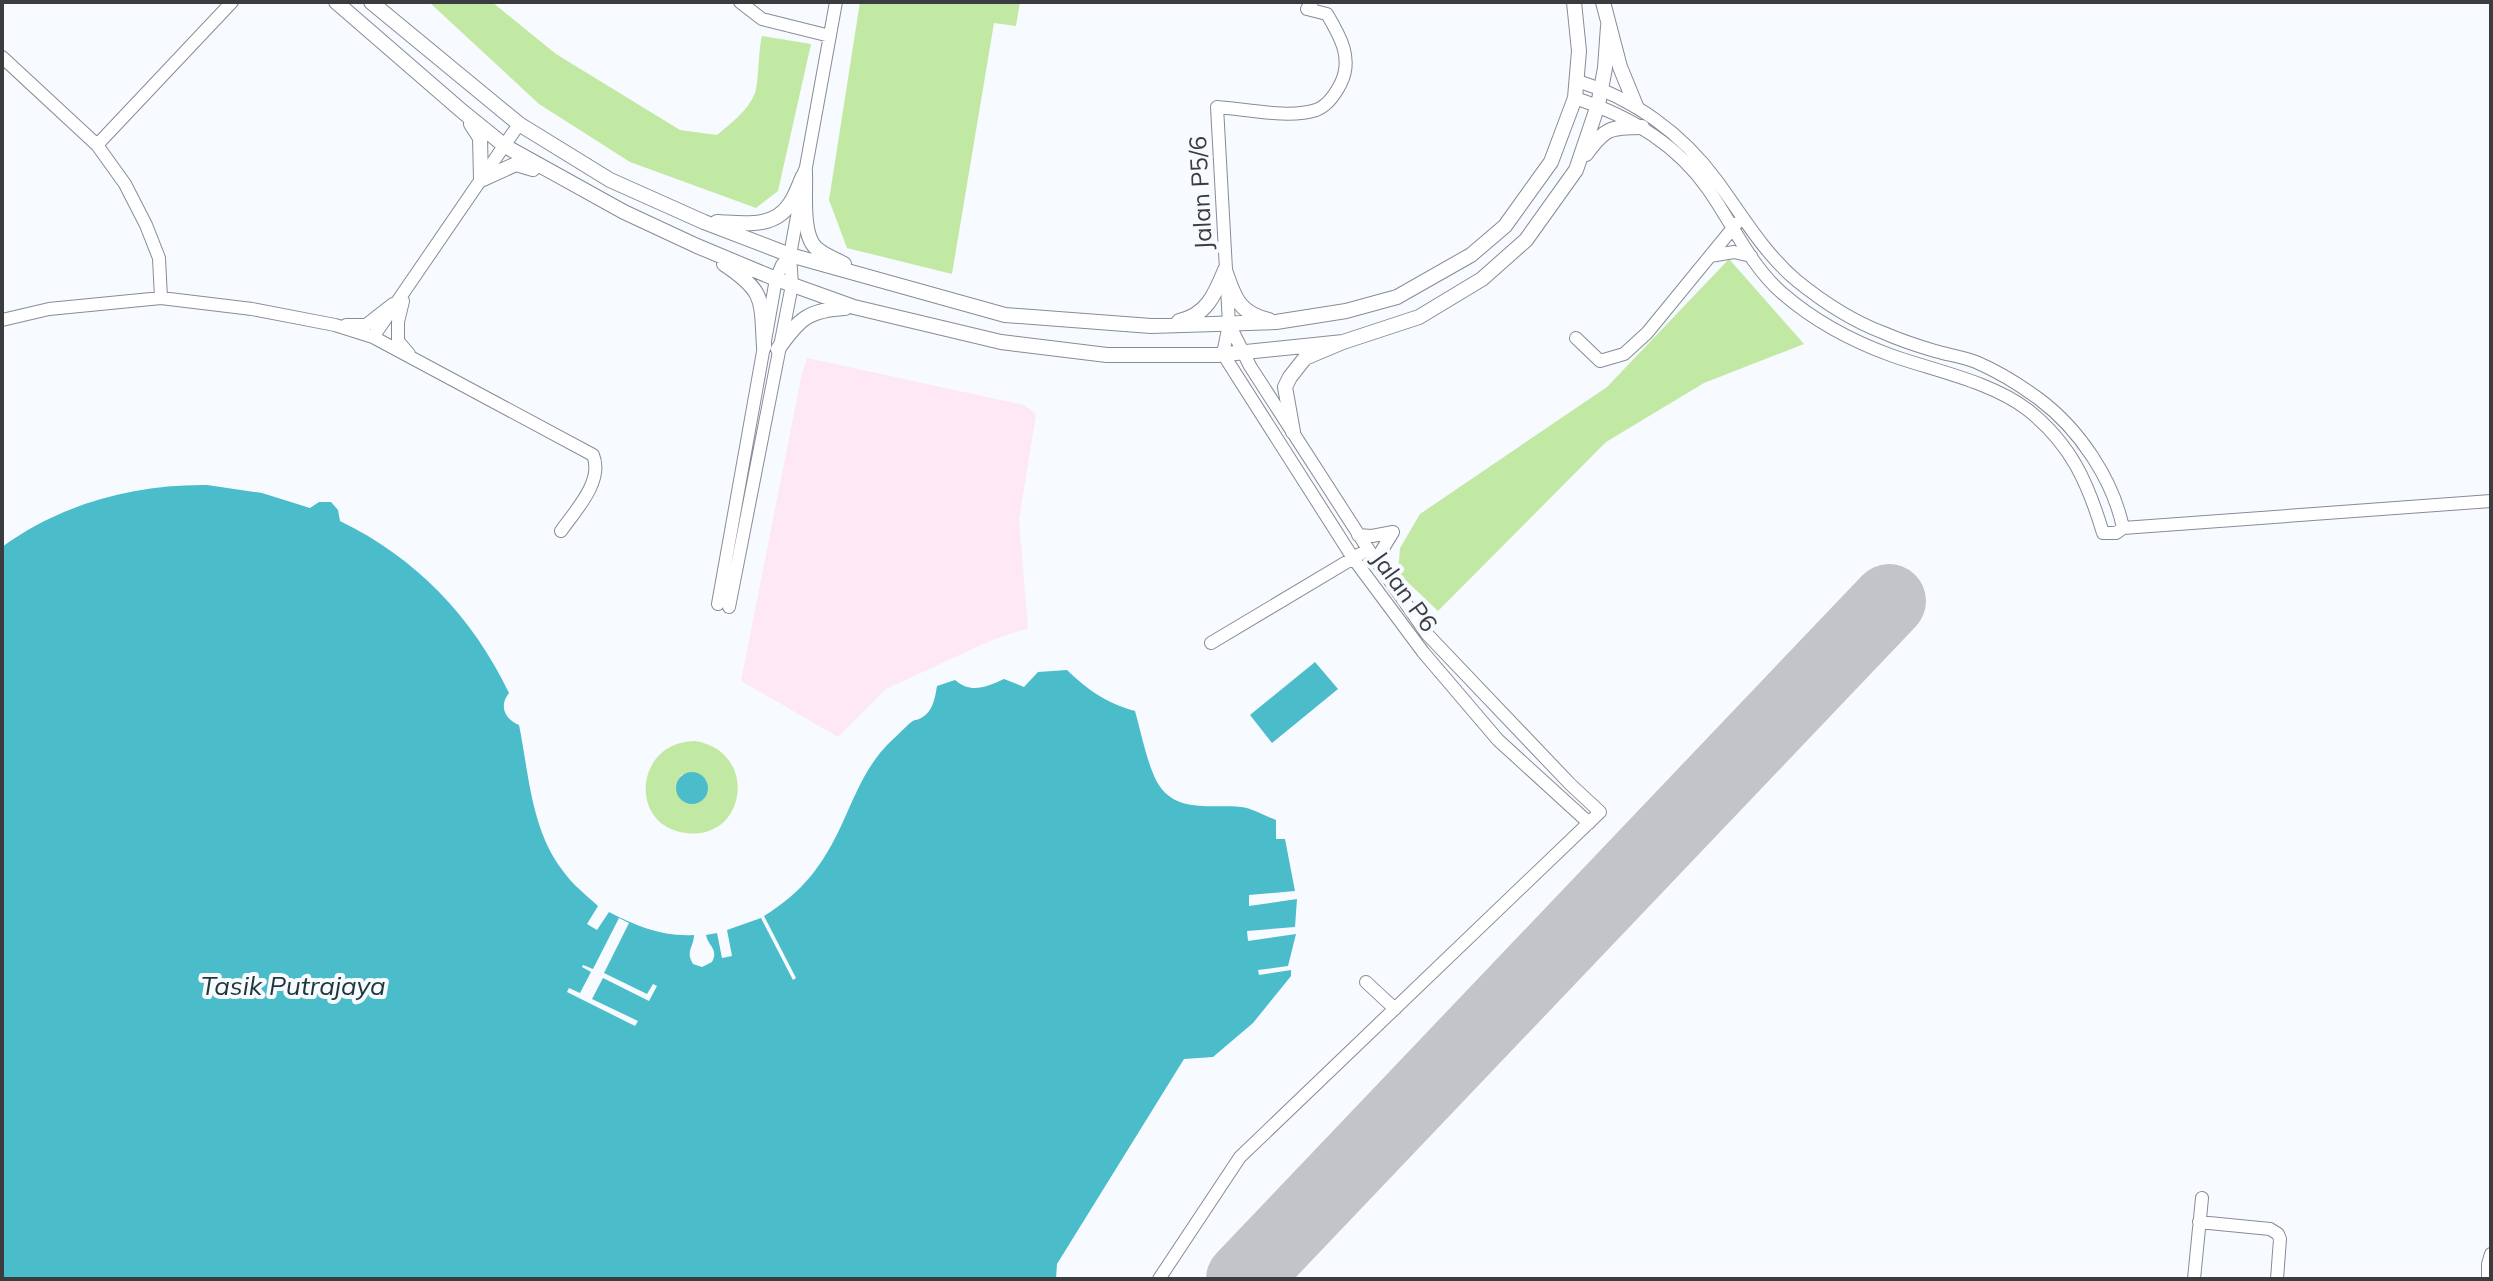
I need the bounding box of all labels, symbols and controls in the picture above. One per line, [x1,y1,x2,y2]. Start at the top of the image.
street label: Jalan P5/6 [1182,135,1218,251]
street label: Jalan P6 [1366,545,1444,637]
water label: Tasik Putrajaya [200,969,386,1002]

